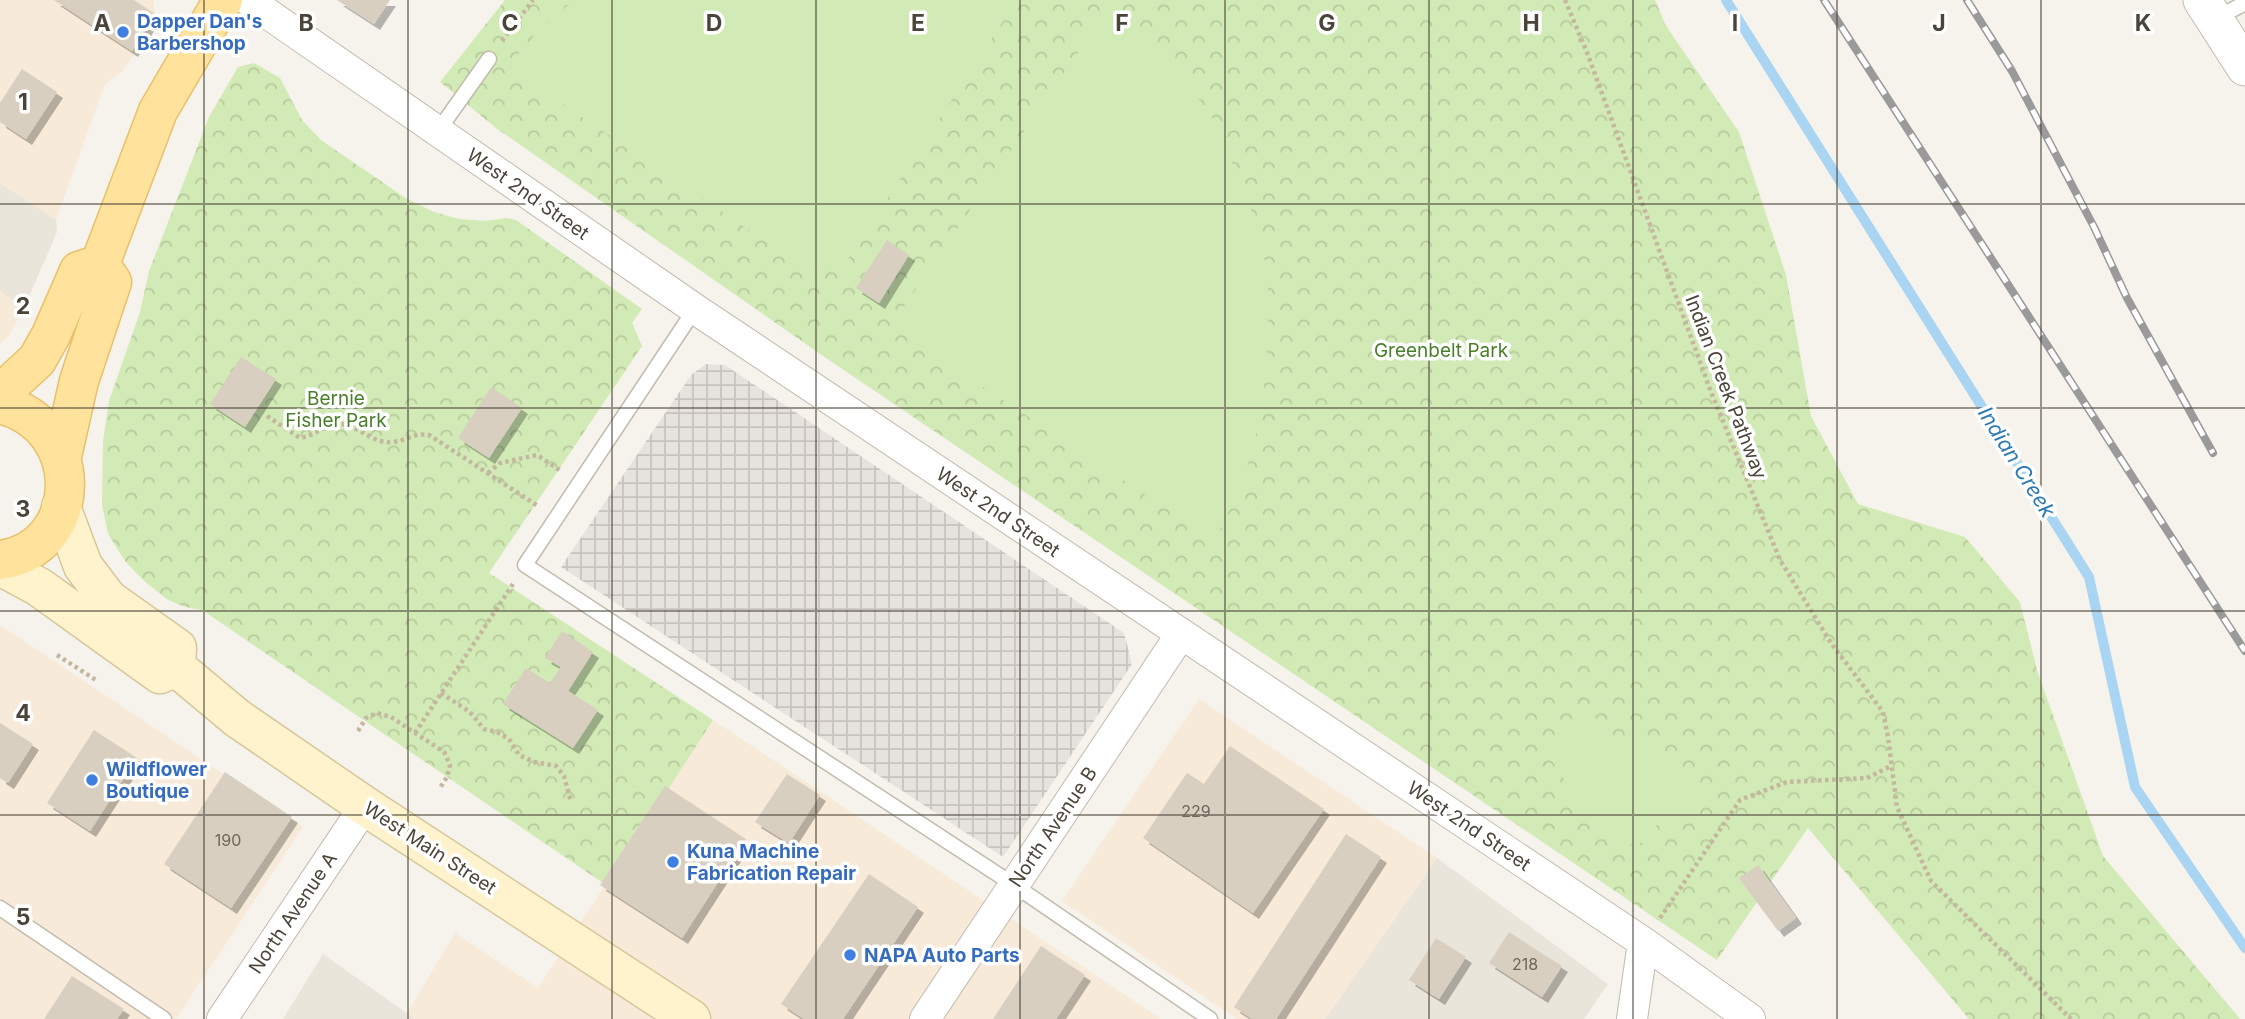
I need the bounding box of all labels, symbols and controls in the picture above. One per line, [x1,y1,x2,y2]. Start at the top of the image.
text: A [93,9,111,37]
text: B [298,9,314,37]
text: C [501,9,519,37]
text: D [706,9,722,37]
text: E [911,9,925,37]
text: F [1115,9,1129,37]
text: G [1318,9,1336,37]
text: H [1522,9,1540,37]
text: I [1732,9,1738,37]
text: J [1932,9,1946,37]
text: K [2135,9,2151,37]
place label: Dapper Dan's Barbershop [137,10,262,55]
marker: Dapper Dan's Barbershop [115,24,131,40]
text: 1 [18,88,28,116]
street label: West 2nd Street [462,143,594,245]
text: 2 [16,292,30,320]
street label: Indian Creek Pathway [1680,292,1772,483]
park label: Greenbelt Park [1374,339,1509,362]
park label: Bernie Fisher Park [285,387,387,432]
water label: Indian Creek [1973,402,2061,522]
street label: West 2nd Street [932,462,1064,562]
text: 3 [16,495,30,523]
text: 4 [15,699,31,727]
place label: Wildflower Boutique [106,758,207,803]
street label: North Avenue B [1004,762,1102,892]
marker: Wildflower Boutique [84,772,100,788]
street label: West 2nd Street [1403,776,1535,876]
street label: West Main Street [360,797,500,899]
house number: 229 [1181,801,1211,821]
house number: 190 [215,830,241,850]
place label: Kuna Machine Fabrication Repair [687,840,856,885]
street label: North Avenue A [244,848,342,978]
marker: Kuna Machine Fabrication Repair [665,854,681,870]
text: 5 [16,903,30,931]
place label: NAPA Auto Parts [864,944,1020,967]
marker: NAPA Auto Parts [842,947,858,963]
house number: 218 [1512,954,1538,974]

